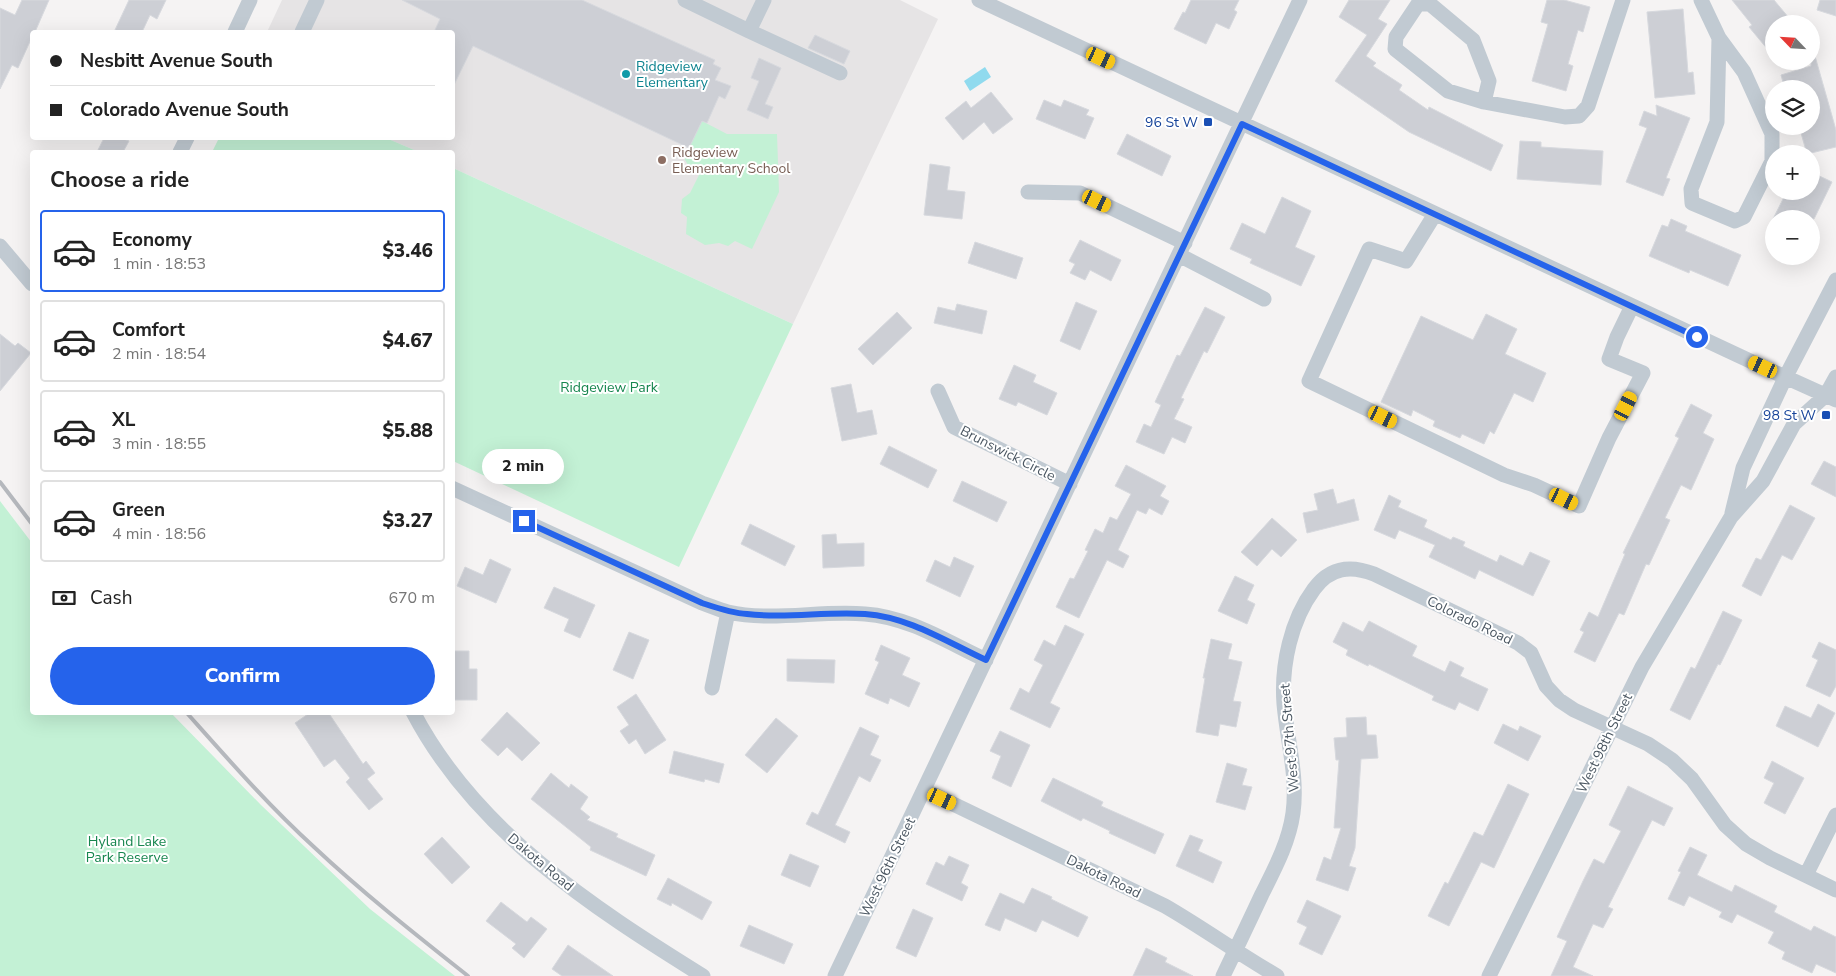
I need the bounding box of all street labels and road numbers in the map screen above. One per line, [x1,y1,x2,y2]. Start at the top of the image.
street label: Brunswick Circle [957,421,1059,486]
street label: Colorado Road [1424,592,1516,649]
street label: West 97th Street [1275,683,1304,793]
street label: West 98th Street [1572,690,1637,796]
street label: West 96th Street [855,814,920,920]
street label: Dakota Road [504,829,578,896]
street label: Dakota Road [1063,850,1144,903]

